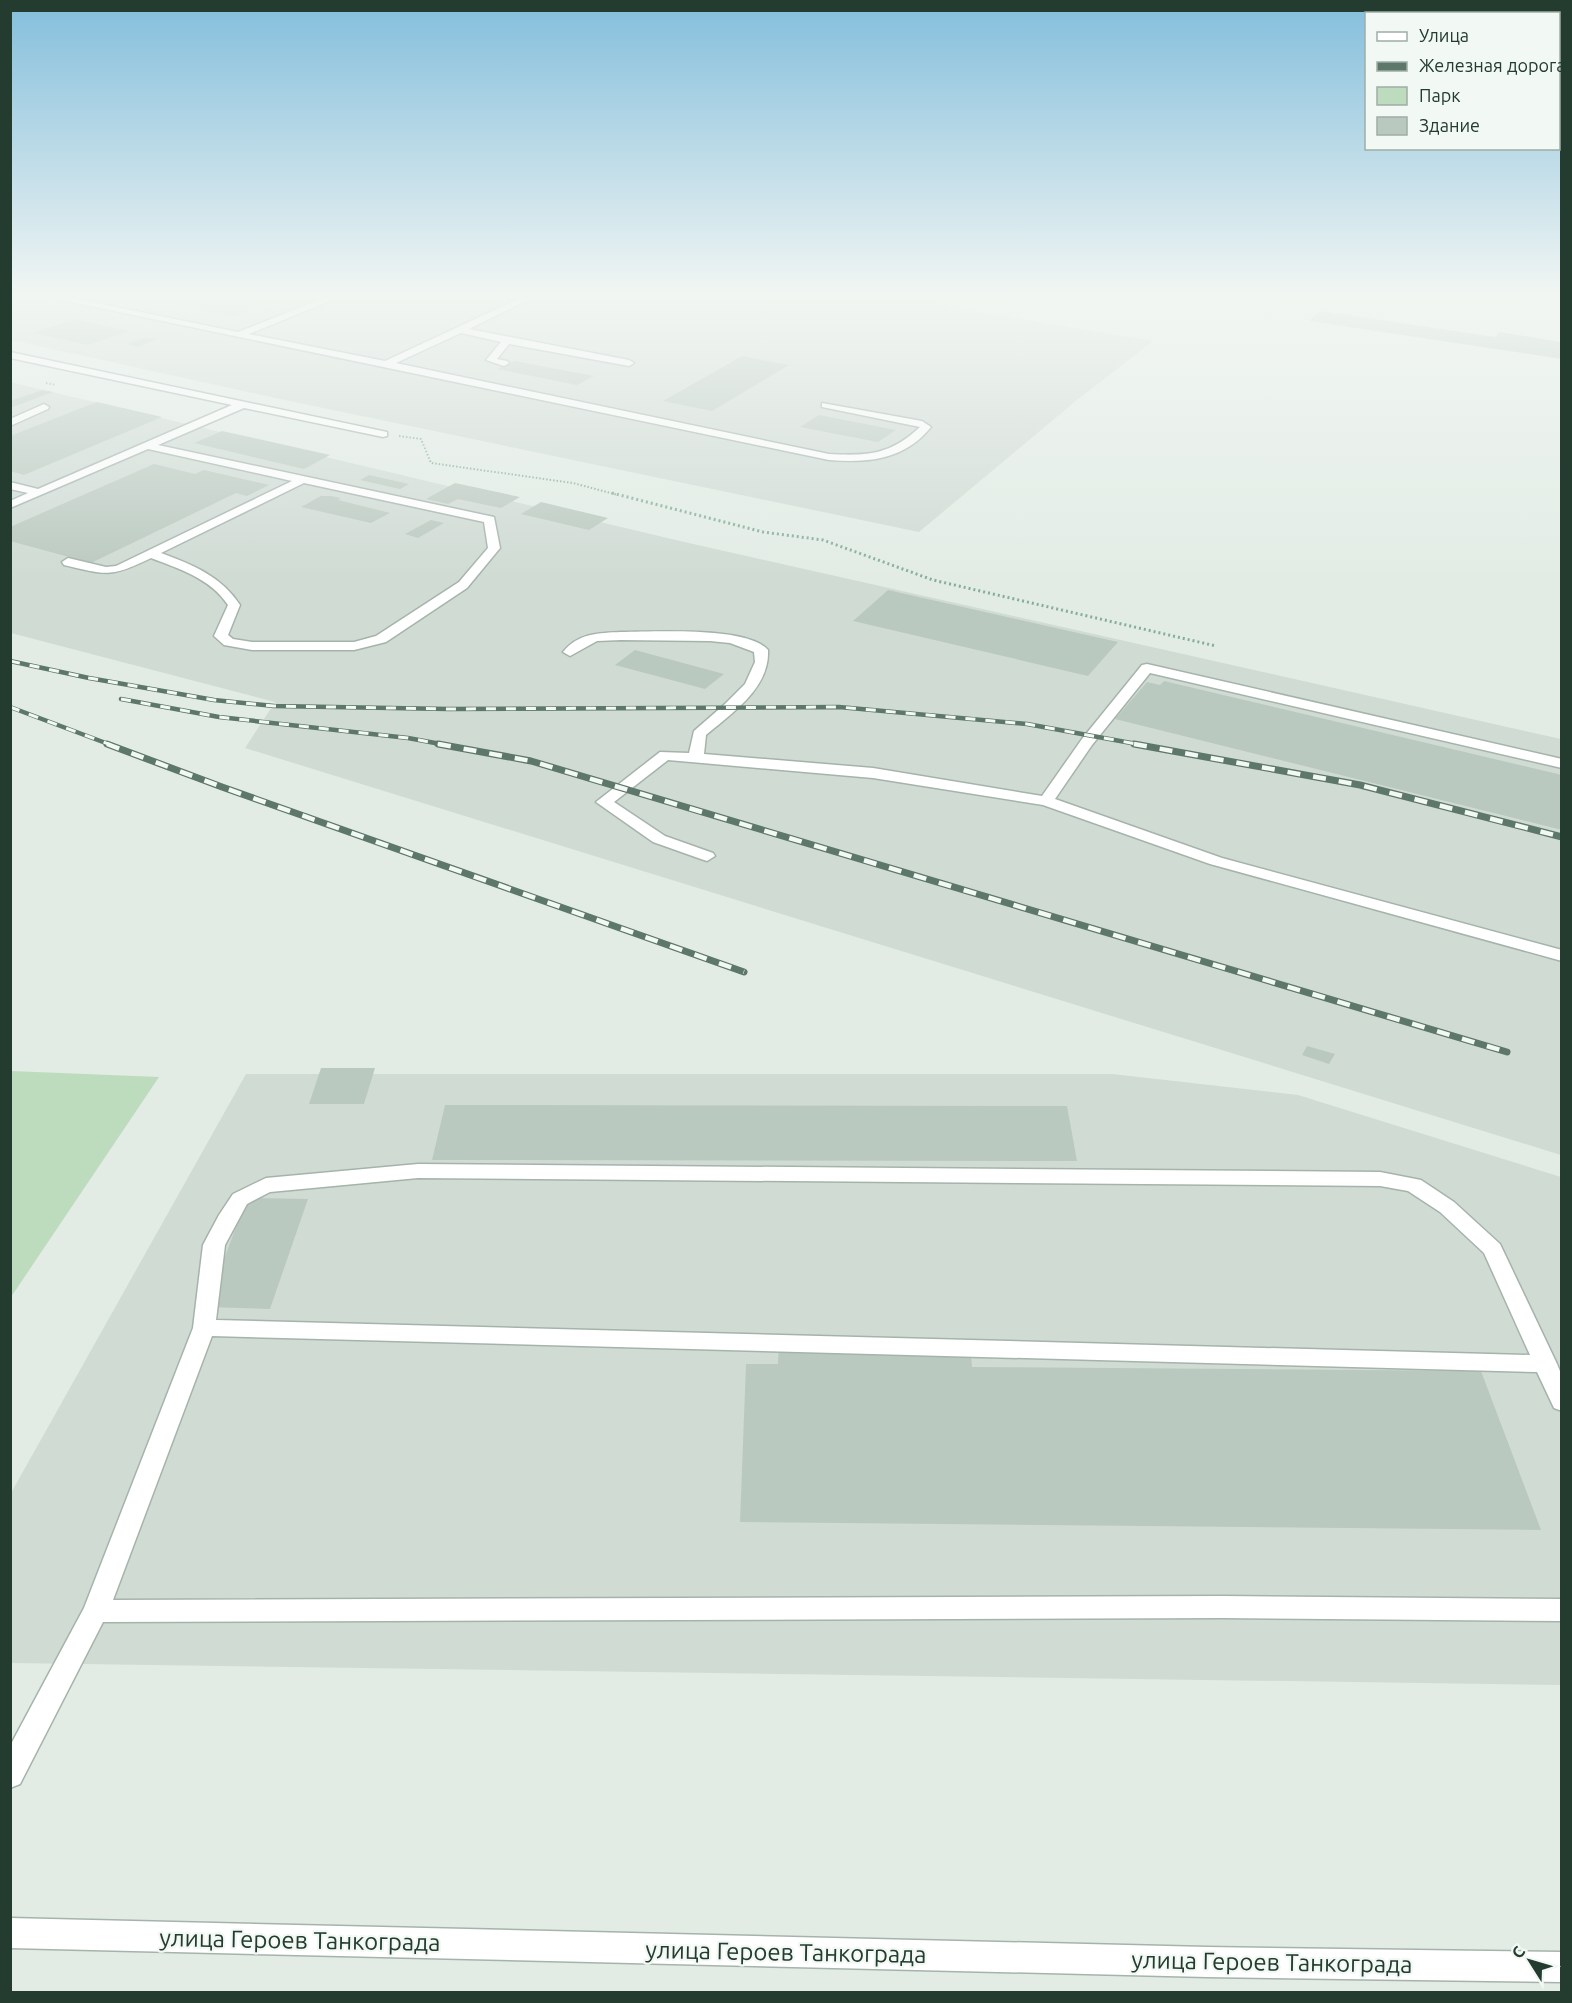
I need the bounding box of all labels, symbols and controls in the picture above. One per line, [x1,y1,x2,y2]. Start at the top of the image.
legend [1365,12,1560,150]
text: Улица [1419,25,1469,45]
text: Железная дорога [1419,55,1566,75]
text: Парк [1419,85,1460,105]
text: Здание [1419,115,1480,135]
street label: улица Героев Танкограда [159,1924,441,1956]
north arrow [1500,1931,1560,1991]
street label: улица Героев Танкограда [645,1936,927,1968]
text: С [1508,1942,1528,1961]
street label: улица Героев Танкограда [1131,1946,1413,1978]

